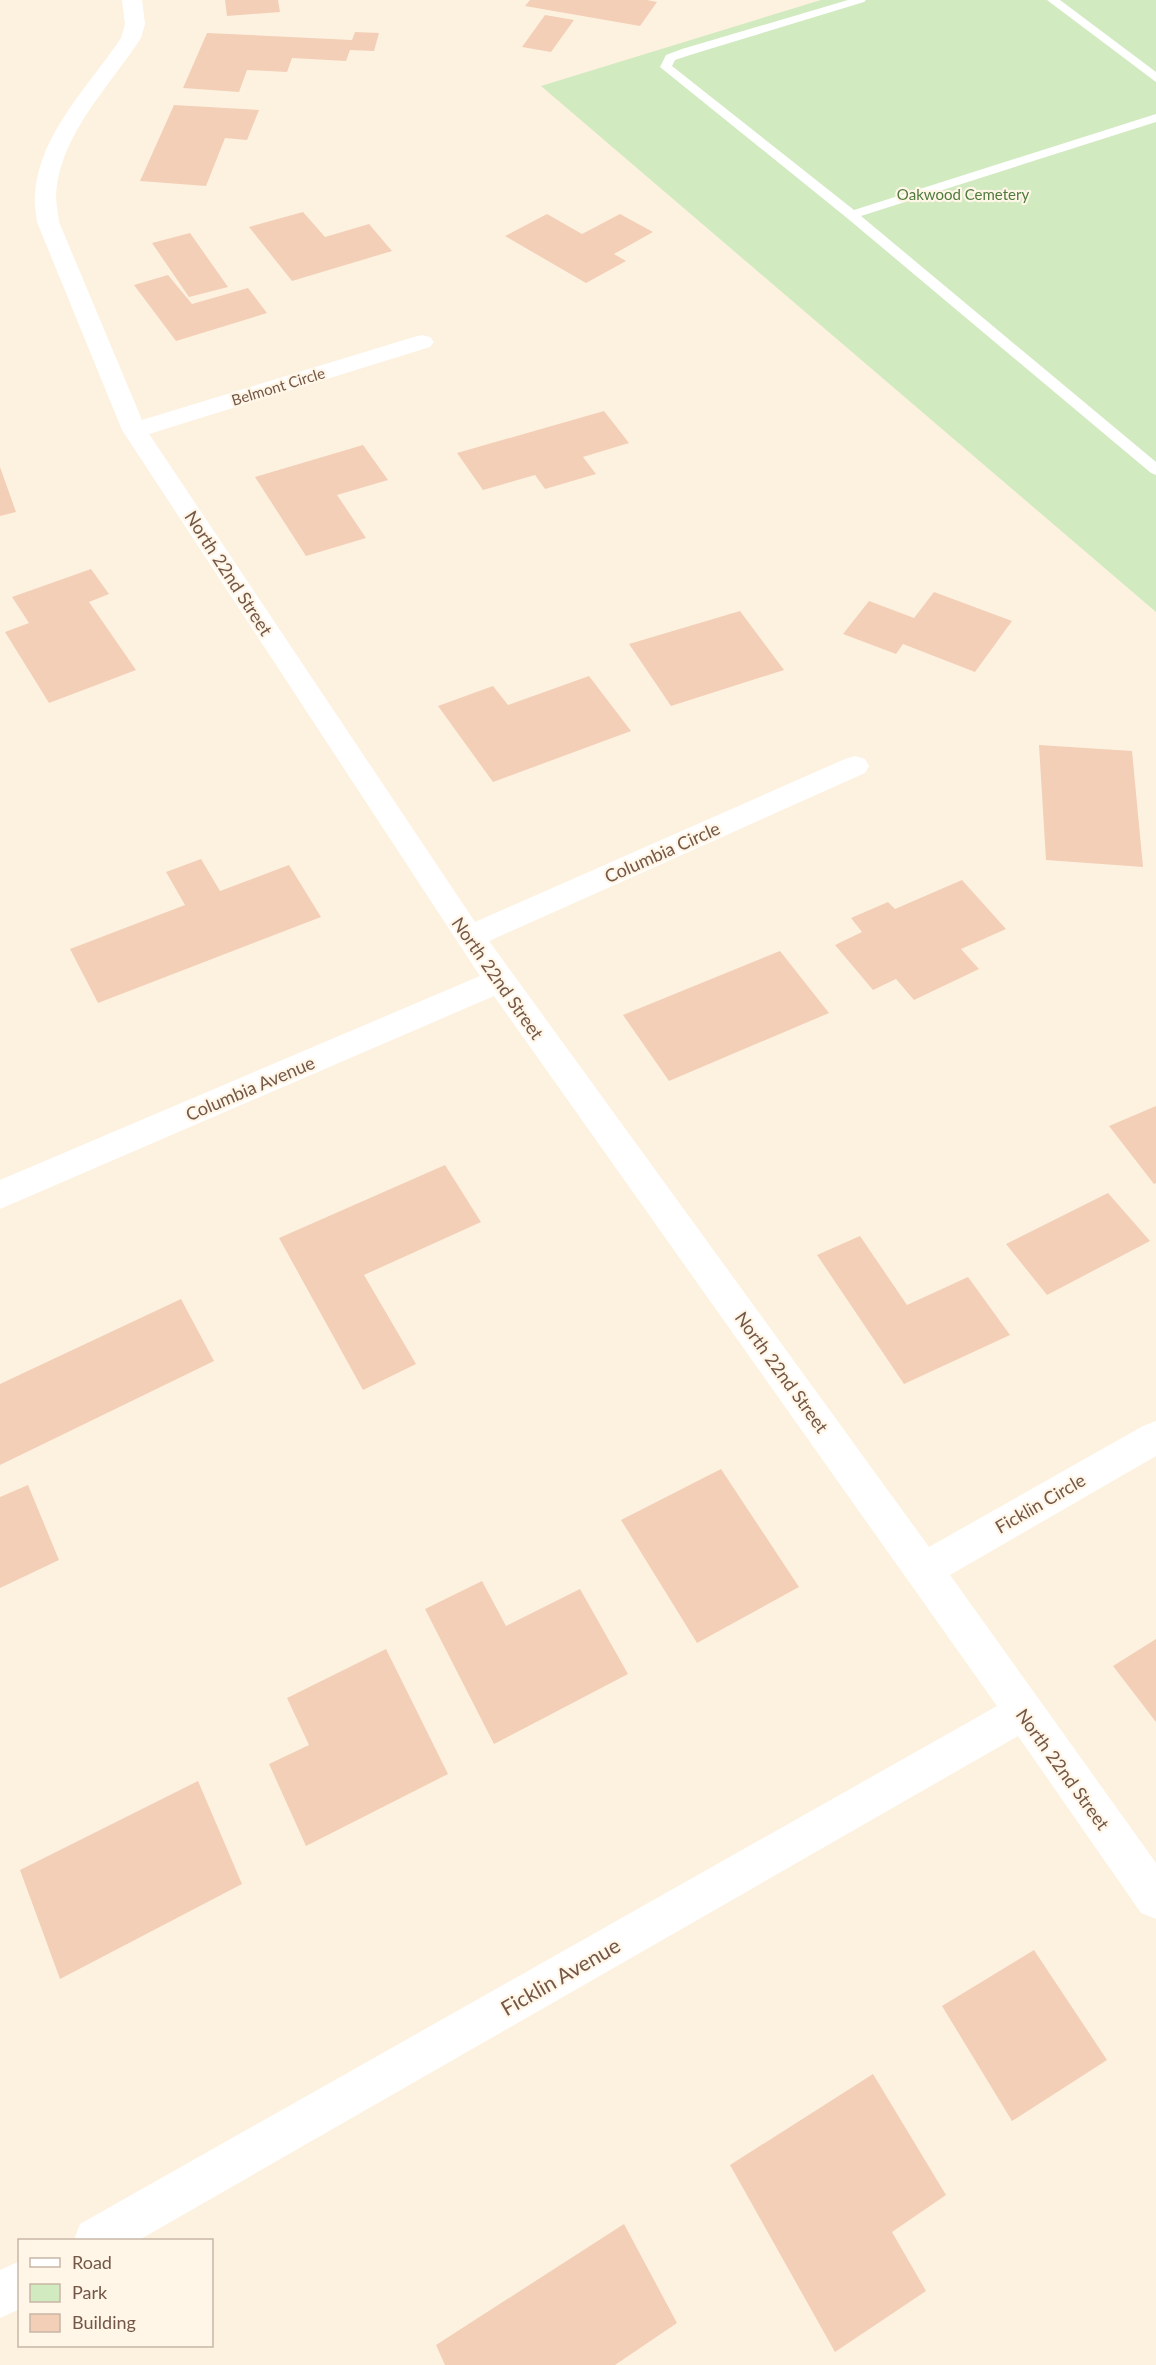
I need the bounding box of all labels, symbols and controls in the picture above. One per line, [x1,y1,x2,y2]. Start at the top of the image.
park label: Oakwood Cemetery [897,185,1029,203]
street label: Belmont Circle [229,363,327,409]
street label: North 22nd Street [180,506,278,640]
street label: Columbia Circle [601,817,723,887]
street label: North 22nd Street [448,913,549,1044]
street label: Columbia Avenue [182,1051,318,1125]
street label: North 22nd Street [731,1307,834,1437]
street label: Ficklin Circle [991,1468,1089,1538]
street label: North 22nd Street [1012,1704,1115,1834]
street label: Ficklin Avenue [496,1932,624,2020]
legend [18,2239,213,2347]
text: Road [72,2251,112,2273]
text: Park [72,2281,108,2303]
text: Building [72,2311,136,2333]

